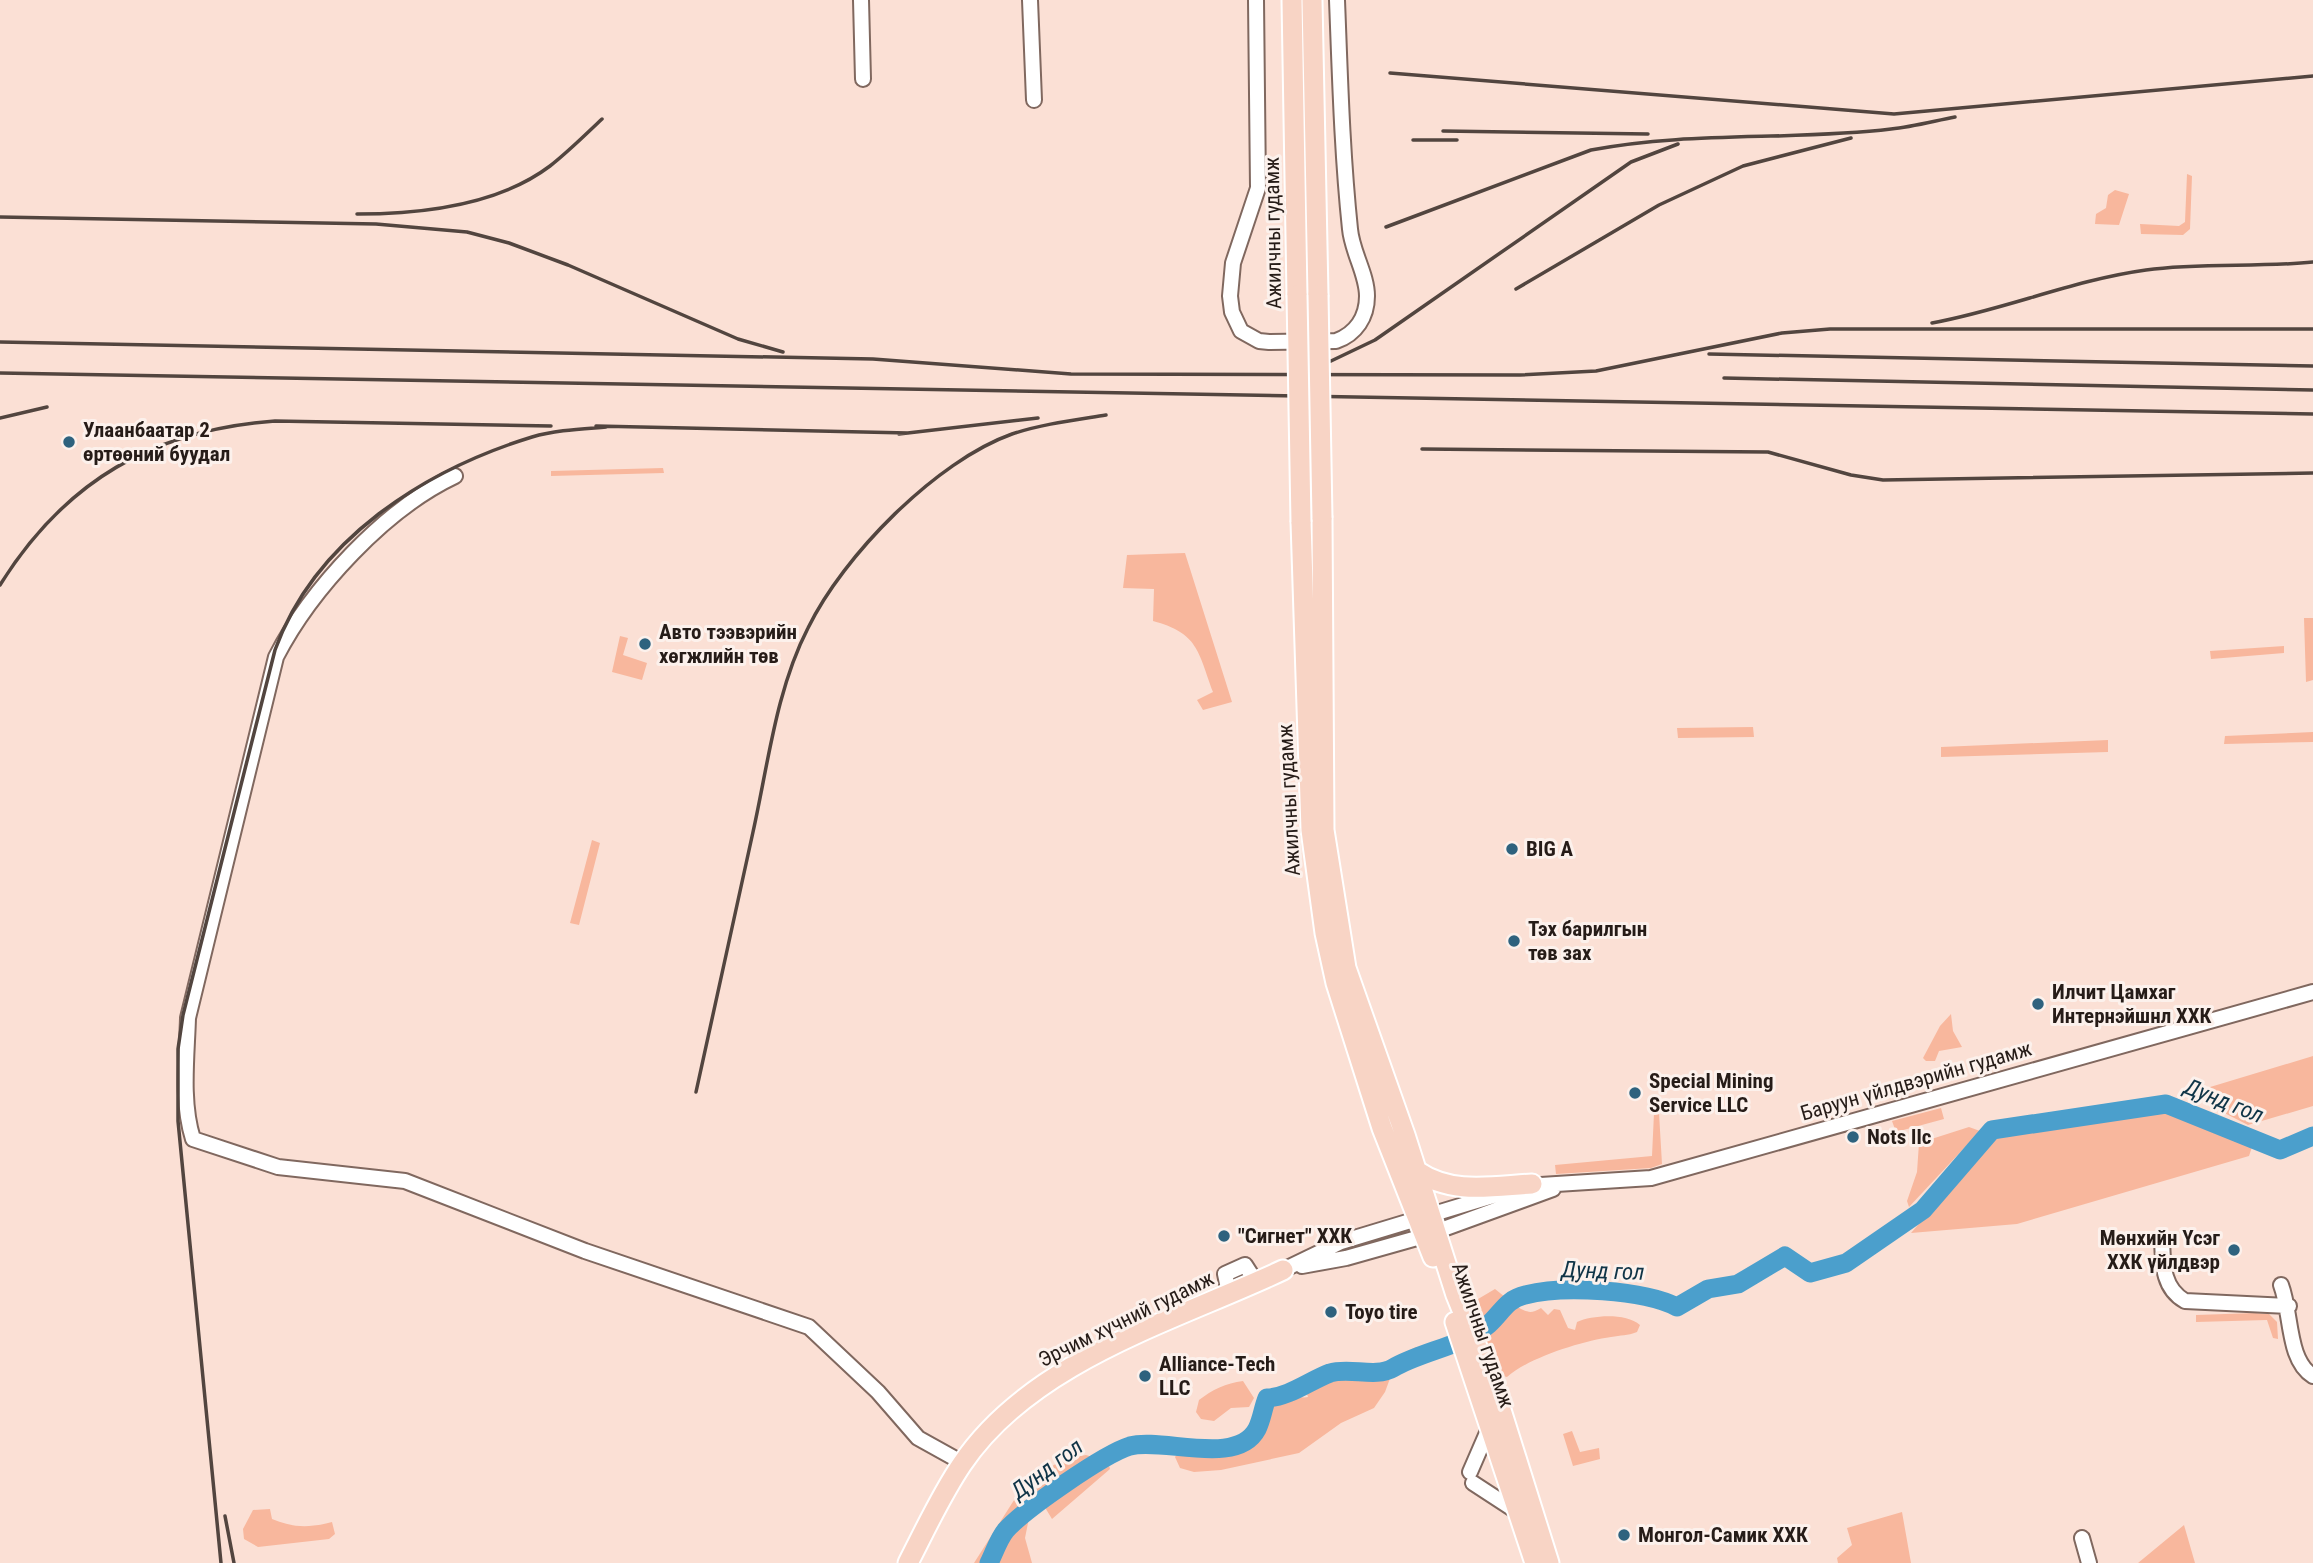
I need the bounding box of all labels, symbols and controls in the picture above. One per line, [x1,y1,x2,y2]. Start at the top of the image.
street label: Ажилчны гудамж [1260,157,1286,309]
place label: Улаанбаатар 2 өртөөний буудал [83,418,230,466]
marker: Улаанбаатар 2 өртөөний буудал [61,434,77,450]
place label: Авто тээвэрийн хөгжлийн төв [659,620,797,668]
marker: Авто тээвэрийн хөгжлийн төв [637,636,653,652]
street label: Ажилчны гудамж [1273,723,1305,877]
place label: BIG A [1526,837,1574,861]
marker: BIG A [1504,841,1520,857]
place label: Тэх барилгын төв зах [1528,917,1647,965]
marker: Тэх барилгын төв зах [1506,933,1522,949]
place label: Илчит Цамхаг Интернэйшнл ХХК [2052,980,2212,1028]
marker: Илчит Цамхаг Интернэйшнл ХХК [2030,996,2046,1012]
street label: Баруун үйлдвэрийн гудамж [1798,1036,2034,1126]
place label: Special Mining Service LLC [1649,1069,1774,1117]
water label: Дунд гол [2179,1072,2268,1129]
marker: Special Mining Service LLC [1627,1085,1643,1101]
place label: Nots llc [1867,1125,1932,1149]
marker: Nots llc [1845,1129,1861,1145]
place label: "Сигнет" ХХК [1238,1224,1352,1248]
place label: Мөнхийн Үсэг ХХК үйлдвэр [2100,1226,2220,1274]
marker: "Сигнет" ХХК [1216,1228,1232,1244]
marker: Мөнхийн Үсэг ХХК үйлдвэр [2226,1242,2242,1258]
water label: Дунд гол [1559,1256,1645,1286]
street label: Ажилчны гудамж [1447,1259,1519,1411]
street label: Эрчим хүчний гудамж [1034,1266,1218,1372]
place label: Toyo tire [1345,1300,1418,1324]
marker: Toyo tire [1323,1304,1339,1320]
place label: Alliance-Tech LLC [1159,1352,1275,1400]
marker: Alliance-Tech LLC [1137,1368,1153,1384]
water label: Дунд гол [1004,1433,1088,1506]
place label: Монгол-Самик ХХК [1638,1523,1808,1547]
marker: Монгол-Самик ХХК [1616,1527,1632,1543]

